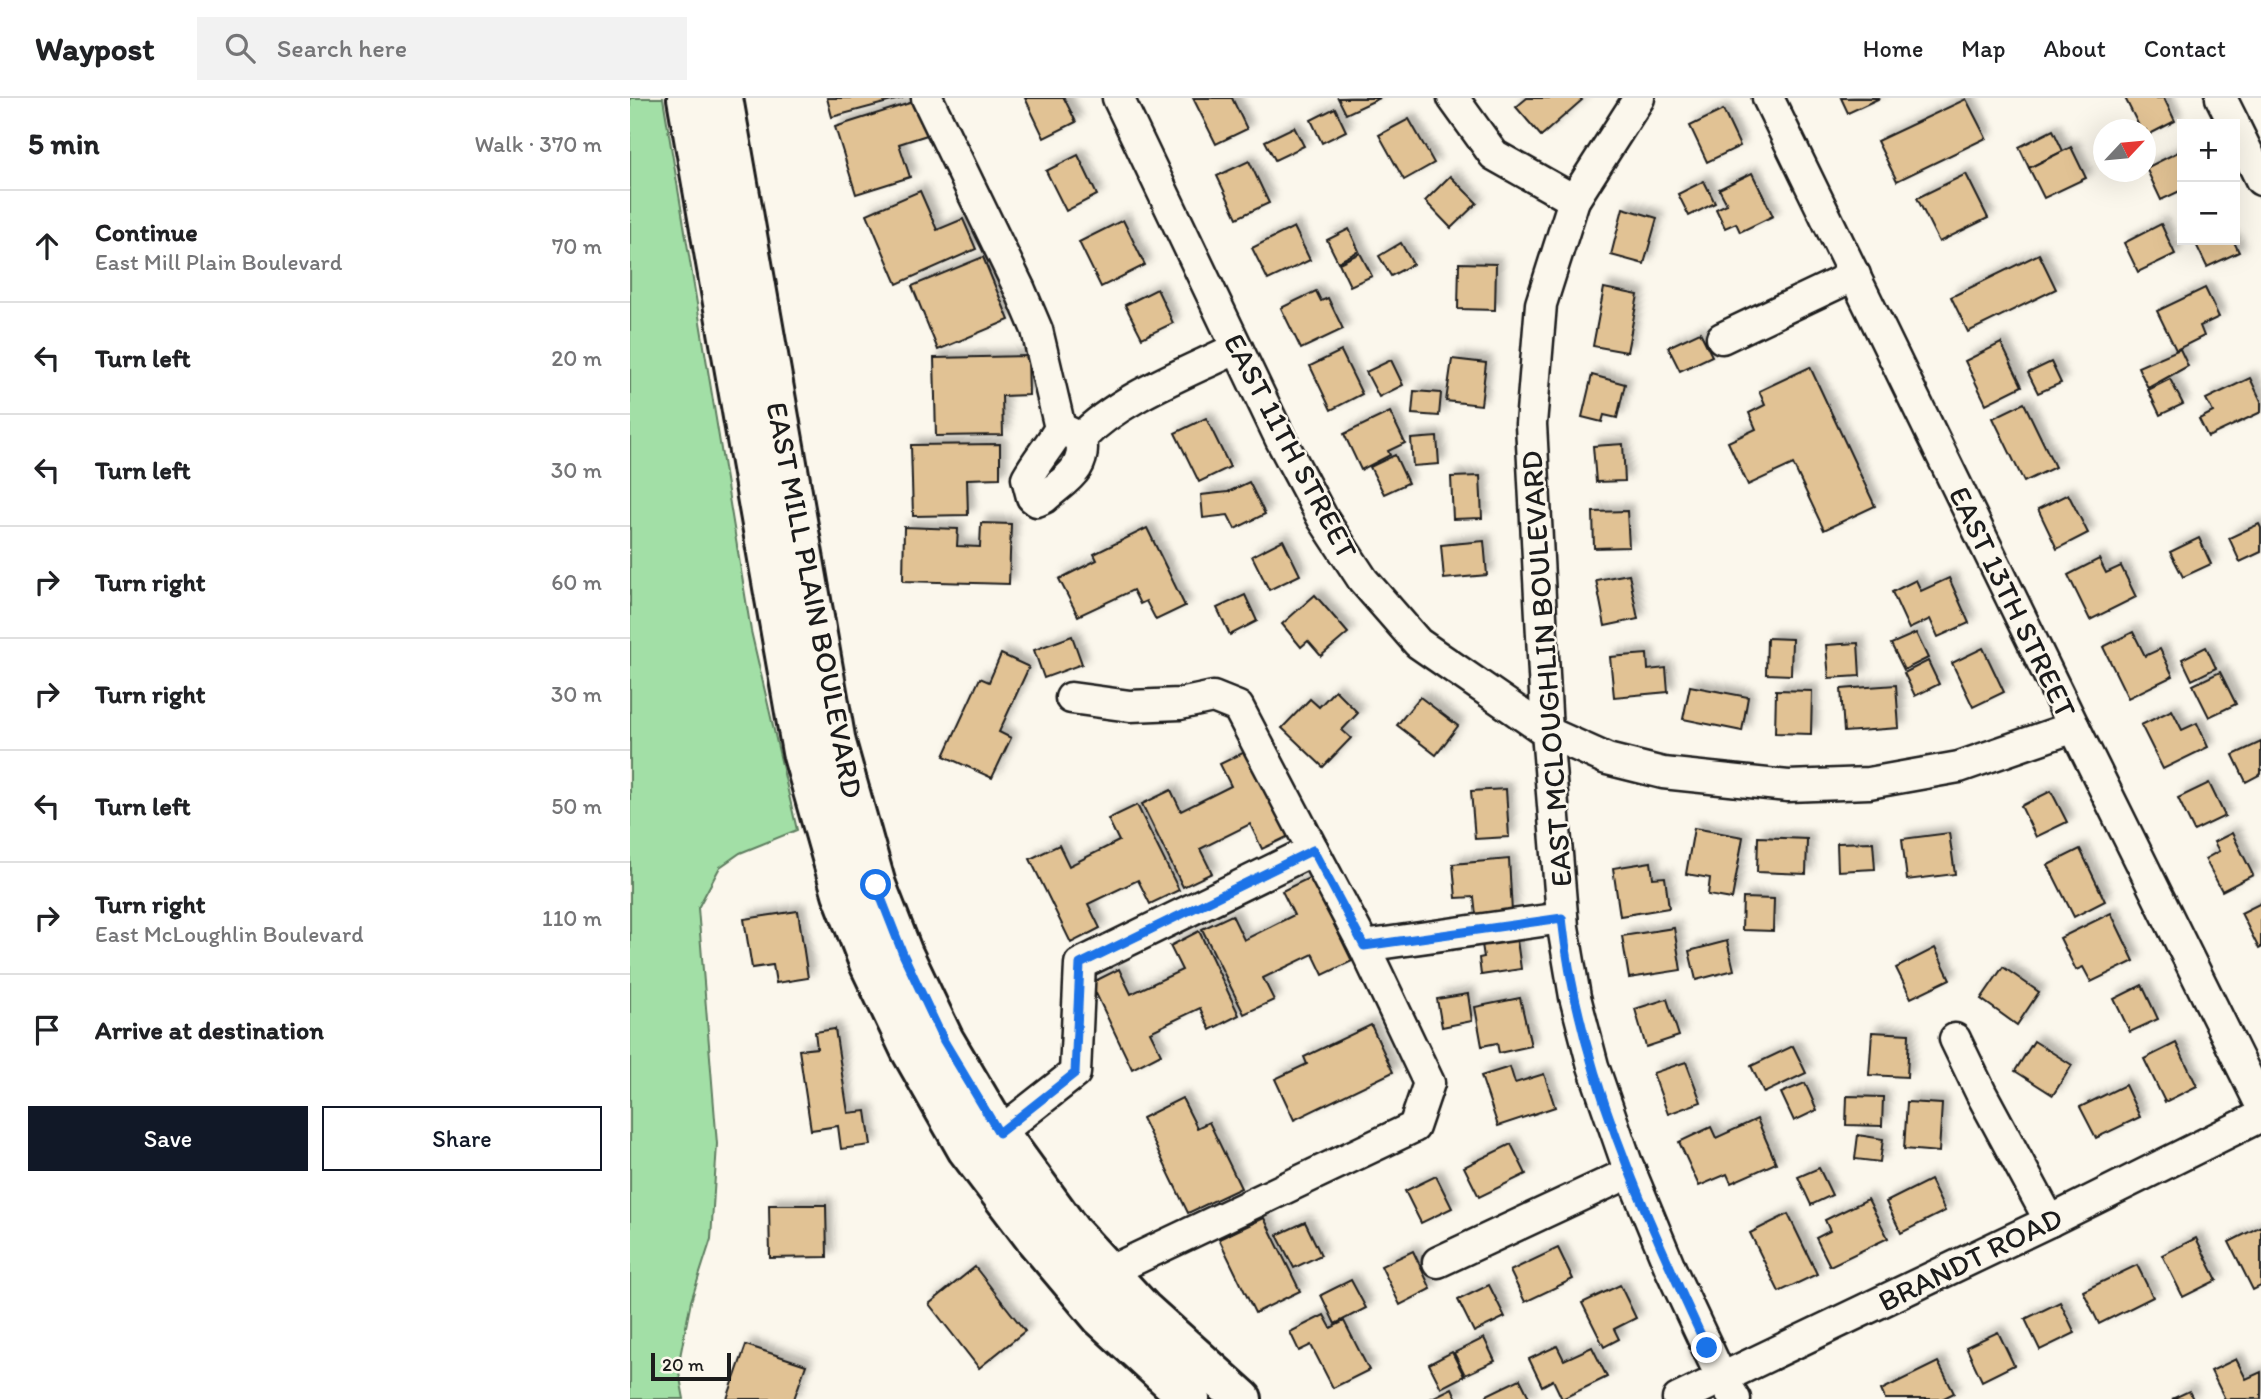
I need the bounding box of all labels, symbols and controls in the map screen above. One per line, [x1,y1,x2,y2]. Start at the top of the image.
search box [197,17,687,80]
text: Waypost [35,29,155,68]
icon: search [221,29,259,67]
text: Search here [277,32,407,64]
text: Home [1863,34,1923,63]
text: Map [1961,34,2005,63]
text: About [2043,34,2106,63]
text: Contact [2144,34,2226,63]
north arrow [2093,119,2156,182]
map controls [2177,119,2240,245]
button: + [2177,119,2240,182]
text: 5 min [28,125,99,162]
text: Walk · 370 m [474,130,602,158]
button: − [2177,182,2240,245]
text: Continue [95,216,198,248]
icon: ahead [28,227,66,265]
text: 70 m [552,232,602,260]
text: East Mill Plain Boulevard [95,248,342,276]
street label: EAST 11TH STREET [1216,327,1366,565]
icon: left [28,339,66,377]
text: Turn left [95,342,191,374]
text: 20 m [551,344,602,372]
street label: EAST MILL PLAIN BOULEVARD [758,399,872,801]
street label: EAST MCLOUGHLIN BOULEVARD [1512,450,1580,888]
icon: left [28,451,66,489]
text: Turn left [95,454,191,486]
text: 30 m [551,456,602,484]
street label: EAST 13TH STREET [1941,480,2085,724]
icon: right [28,563,66,601]
text: Turn right [95,566,206,598]
text: 60 m [551,568,602,596]
icon: right [28,675,66,713]
text: Turn right [95,678,206,710]
text: 30 m [551,680,602,708]
icon: left [28,787,66,825]
text: Turn left [95,790,191,822]
text: 50 m [551,792,602,820]
route start [860,869,891,900]
text: Turn right [95,888,206,920]
icon: right [28,899,66,937]
text: 110 m [542,904,602,932]
text: East McLoughlin Boulevard [95,920,363,948]
icon: arrive [28,1011,66,1049]
text: Arrive at destination [95,1014,324,1046]
button: Save [28,1106,308,1171]
button: Share [322,1106,602,1171]
street label: BRANDT ROAD [1872,1199,2068,1319]
route end [1691,1332,1722,1363]
scale bar [651,1350,732,1382]
text: 20 m [662,1353,704,1376]

